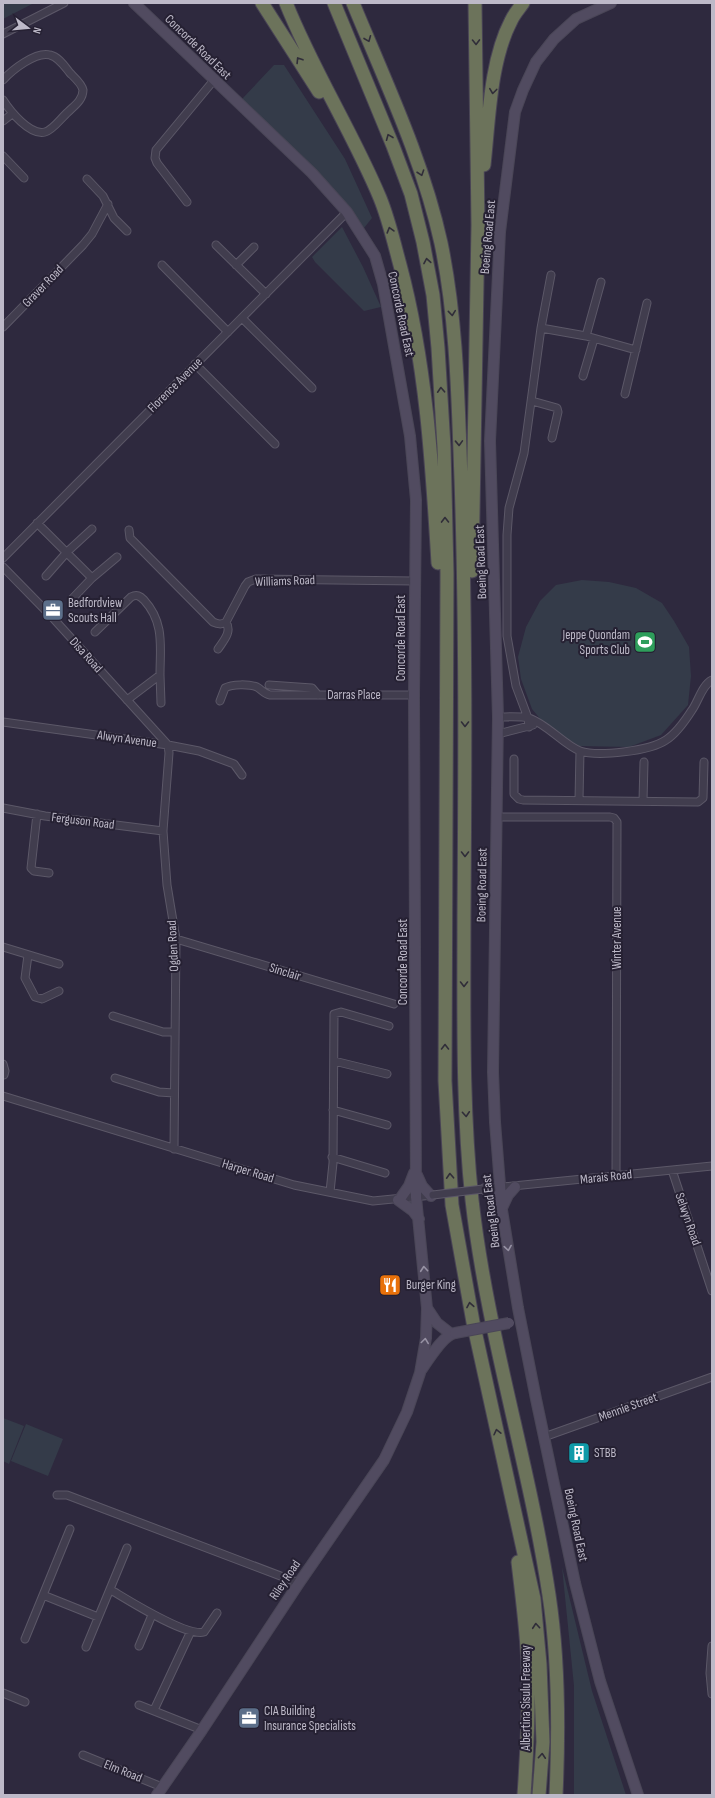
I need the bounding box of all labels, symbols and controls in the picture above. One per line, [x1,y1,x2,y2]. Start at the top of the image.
north arrow [8,8,48,48]
street label: Concorde Road East [161,11,235,83]
text: N [30,26,44,35]
one-way arrow [363,35,371,43]
one-way arrow [472,39,480,45]
one-way arrow [296,57,304,64]
one-way arrow [489,88,498,95]
one-way arrow [386,133,394,141]
one-way arrow [416,169,425,176]
street label: Boeing Road East [477,199,499,275]
one-way arrow [386,227,395,234]
one-way arrow [423,258,431,264]
street label: Graver Road [19,262,67,310]
street label: Concorde Road East [384,270,418,358]
one-way arrow [447,310,456,316]
street label: Florence Avenue [144,354,206,416]
one-way arrow [436,387,445,393]
one-way arrow [455,440,463,446]
one-way arrow [441,517,450,523]
street label: Boeing Road East [472,525,490,599]
street label: Williams Road [255,572,315,590]
place label: Bedfordview Scouts Hall [68,595,123,626]
street label: Concorde Road East [393,595,409,681]
office icon: Bedfordview Scouts Hall [40,597,66,623]
place label: Jeppe Quondam Sports Club [561,627,630,658]
sports icon: Jeppe Quondam Sports Club [632,629,658,655]
street label: Disa Road [66,634,106,676]
street label: Darras Place [327,687,381,703]
one-way arrow [461,721,469,727]
street label: Alwyn Avenue [95,727,158,751]
street label: Ferguson Road [51,809,115,833]
street label: Boeing Road East [473,848,491,922]
one-way arrow [461,851,469,857]
street label: Winter Avenue [609,906,625,970]
street label: Concorde Road East [395,919,411,1005]
street label: Ogden Road [164,920,182,972]
street label: Sinclair [267,960,303,984]
one-way arrow [460,981,468,987]
one-way arrow [441,1044,449,1050]
one-way arrow [462,1111,471,1117]
street label: Harper Road [220,1156,276,1186]
street label: Marais Road [579,1166,633,1188]
one-way arrow [446,1173,455,1179]
street label: Boeing Road East [479,1173,503,1249]
street label: Selwyn Road [672,1190,704,1248]
one-way arrow [503,1245,512,1251]
one-way arrow [420,1266,429,1272]
restaurant icon: Burger King [377,1272,403,1298]
place label: Burger King [406,1277,456,1293]
one-way arrow [466,1302,474,1308]
one-way arrow [420,1337,429,1344]
street label: Mennie Street [597,1389,660,1425]
one-way arrow [494,1429,502,1435]
building icon: STBB [566,1440,592,1466]
place label: STBB [594,1445,617,1461]
street label: Boeing Road East [560,1487,592,1563]
street label: Riley Road [266,1557,304,1603]
one-way arrow [532,1623,541,1629]
street label: Albertina Sisulu Freeway [518,1645,534,1752]
place label: CIA Building Insurance Specialists [264,1703,356,1734]
office icon: CIA Building Insurance Specialists [236,1705,262,1731]
one-way arrow [537,1753,546,1759]
street label: Elm Road [102,1756,144,1786]

